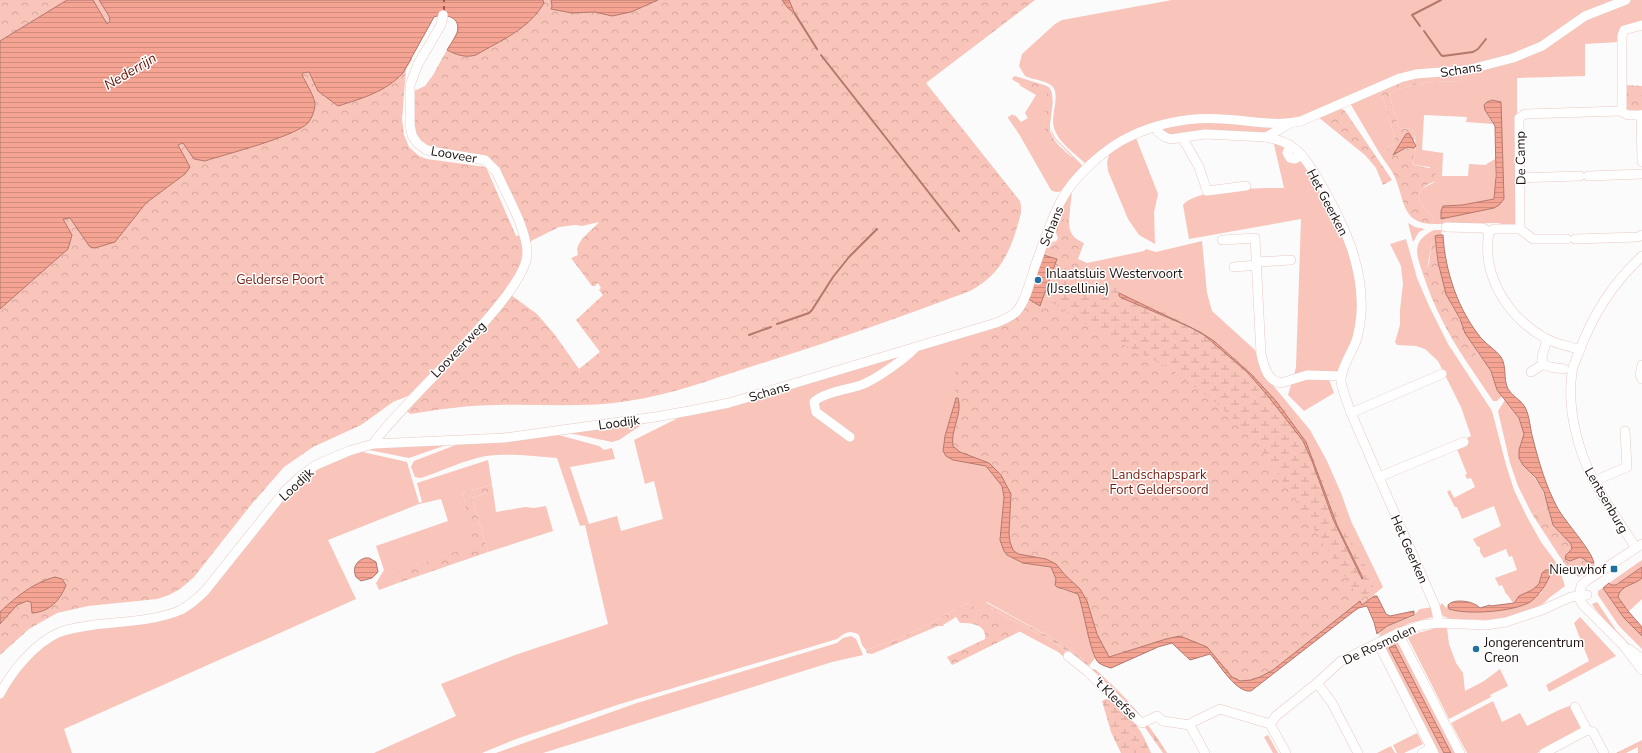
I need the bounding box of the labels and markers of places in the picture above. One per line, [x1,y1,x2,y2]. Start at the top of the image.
place label: Inlaatsluis Westervoort (IJssellinie) [1046,265,1183,298]
marker: Inlaatsluis Westervoort (IJssellinie) [1033,275,1043,285]
place label: Nieuwhof [1549,561,1607,579]
marker: Nieuwhof [1609,564,1619,574]
place label: Jongerencentrum Creon [1483,634,1584,667]
marker: Jongerencentrum Creon [1471,644,1481,654]

